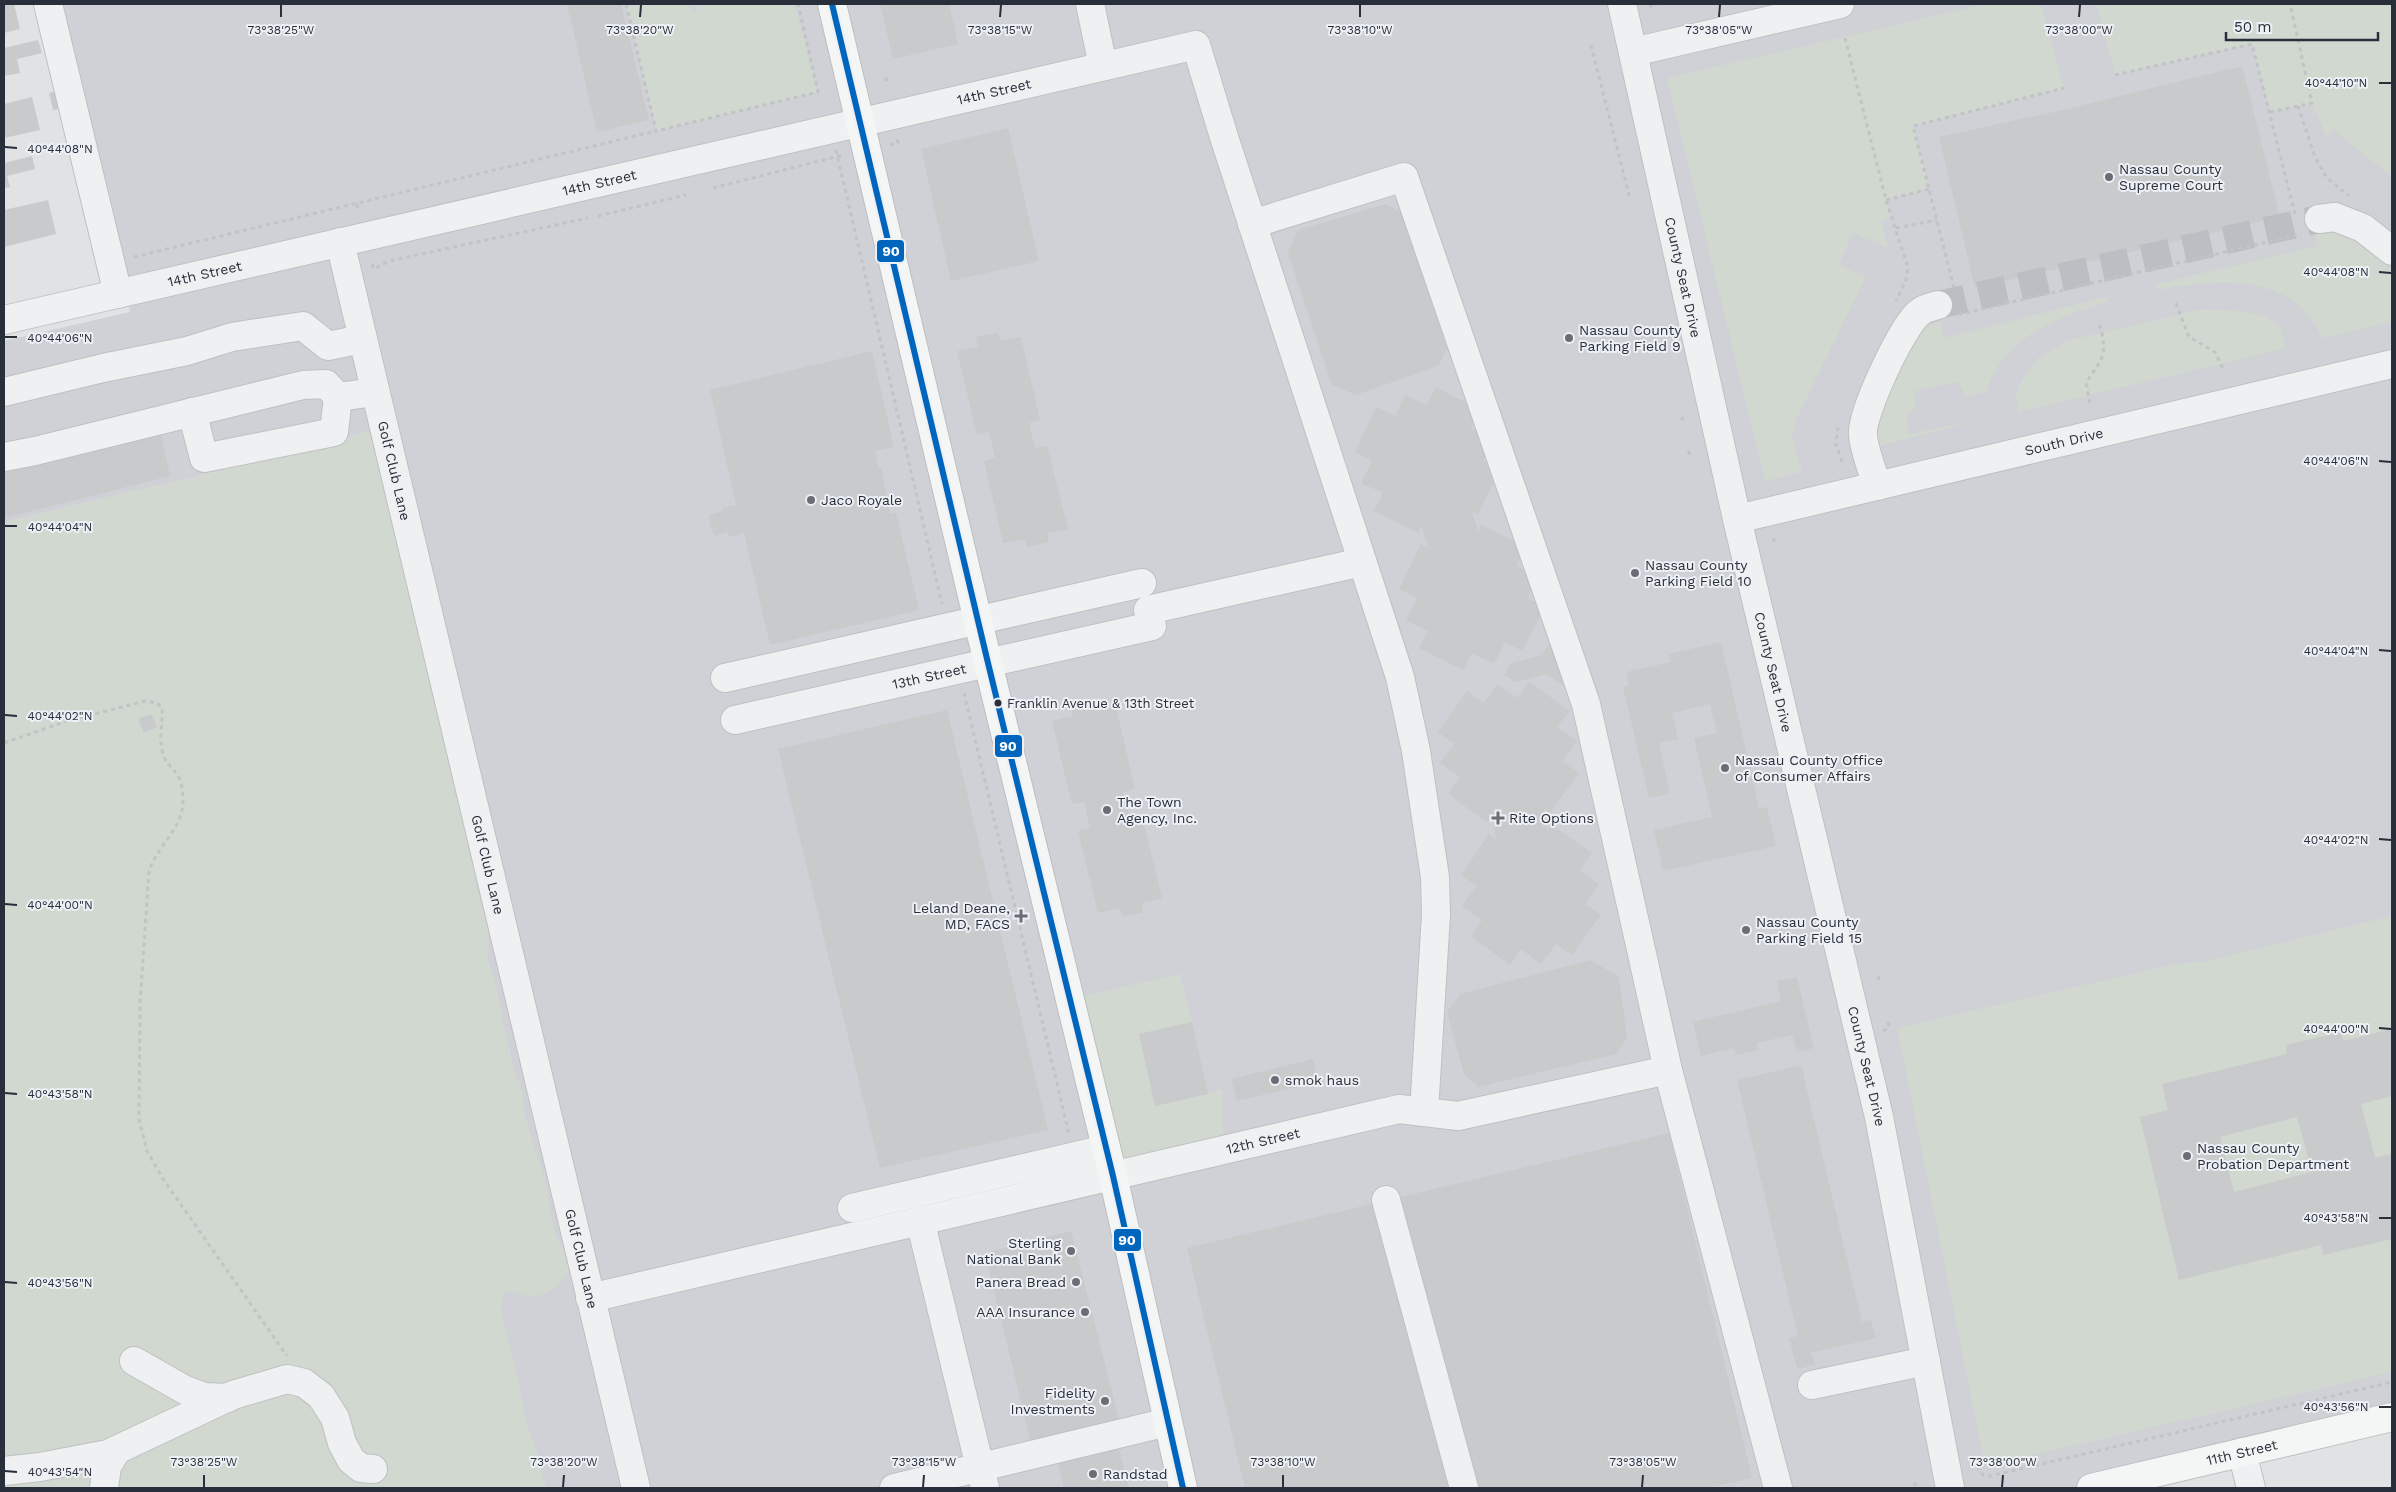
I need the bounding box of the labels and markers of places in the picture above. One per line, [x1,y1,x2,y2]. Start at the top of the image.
place label: Nassau County Supreme Court [2119,161,2223,193]
marker: Nassau County Supreme Court [2103,171,2115,183]
place label: Nassau County Parking Field 9 [1579,322,1682,354]
marker: Nassau County Parking Field 9 [1563,332,1575,344]
place label: Jaco Royale [821,492,902,508]
marker: Jaco Royale [805,494,817,506]
place label: Nassau County Parking Field 10 [1645,557,1752,589]
marker: Nassau County Parking Field 10 [1629,567,1641,579]
place label: Franklin Avenue & 13th Street [1007,696,1195,711]
marker: Franklin Avenue & 13th Street [993,698,1003,708]
place label: Nassau County Office of Consumer Affairs [1735,752,1883,784]
marker: Nassau County Office of Consumer Affairs [1719,762,1731,774]
place label: The Town Agency, Inc. [1117,794,1197,826]
marker: The Town Agency, Inc. [1101,804,1113,816]
place label: Rite Options [1509,810,1594,826]
marker: Rite Options [1491,811,1505,825]
place label: Leland Deane, MD, FACS [913,900,1010,932]
marker: Leland Deane, MD, FACS [1014,909,1028,923]
place label: Nassau County Parking Field 15 [1756,914,1862,946]
marker: Nassau County Parking Field 15 [1740,924,1752,936]
place label: smok haus [1285,1072,1359,1088]
marker: smok haus [1269,1074,1281,1086]
place label: Nassau County Probation Department [2197,1140,2349,1172]
marker: Nassau County Probation Department [2181,1150,2193,1162]
place label: Sterling National Bank [966,1235,1062,1267]
marker: Sterling National Bank [1065,1245,1077,1257]
place label: Panera Bread [975,1274,1066,1290]
marker: Panera Bread [1070,1276,1082,1288]
place label: AAA Insurance [976,1304,1075,1320]
marker: AAA Insurance [1079,1306,1091,1318]
place label: Fidelity Investments [1011,1385,1096,1417]
marker: Fidelity Investments [1099,1395,1111,1407]
place label: Randstad [1103,1466,1168,1482]
marker: Randstad [1087,1468,1099,1480]

